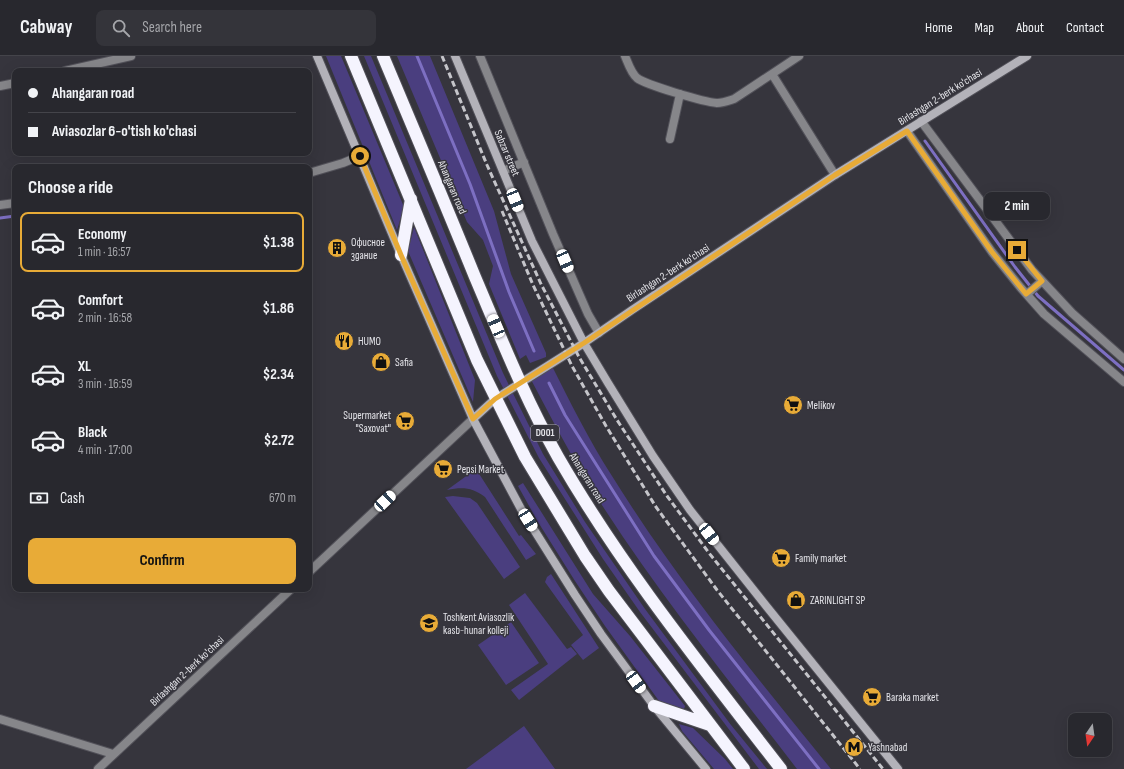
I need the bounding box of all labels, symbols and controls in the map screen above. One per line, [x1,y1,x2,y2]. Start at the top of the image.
search box [96,10,376,46]
text: Cabway [20,16,72,39]
icon: search [110,17,132,39]
text: Search here [142,18,202,37]
text: Home [925,19,953,36]
text: Map [975,19,994,36]
text: About [1016,19,1044,36]
text: Contact [1066,19,1104,36]
street label: Birlashgan 2-berk ko'chasi [896,66,984,128]
text: Ahangaran road [52,84,134,103]
text: Aviasozlar 6-o'tish ko'chasi [52,122,197,141]
street label: Sabzar street [491,128,523,179]
route start [351,147,369,165]
street label: Ahangaran road [434,157,469,216]
text: Choose a ride [28,177,113,198]
car [505,187,525,213]
callout: 2 min [984,192,1050,220]
text: 2 min [1005,198,1029,214]
icon: car [30,224,66,260]
text: Economy [78,225,127,244]
text: $1.38 [263,233,294,252]
place label: Офисное здание [351,236,385,262]
building icon: Офисное здание [326,237,348,259]
street label: Birlashgan 2-berk ko'chasi [624,241,712,305]
route end [1008,241,1026,259]
text: 1 min · 16:57 [78,244,131,260]
car [555,248,575,274]
icon: car [30,290,66,326]
text: Comfort [78,291,123,310]
text: $1.86 [263,299,294,318]
text: 2 min · 16:58 [78,310,132,326]
car [486,313,506,339]
restaurant icon: HUMO [333,330,355,352]
place label: HUMO [358,335,381,348]
shop icon: Safia [370,351,392,373]
icon: car [30,356,66,392]
place label: Safia [395,356,413,369]
text: XL [78,357,91,376]
text: $2.34 [263,365,294,384]
text: 3 min · 16:59 [78,376,132,392]
supermarket icon: Melikov [782,394,804,416]
place label: Melikov [807,399,836,412]
place label: Supermarket "Saxovat" [343,409,392,435]
supermarket icon: Supermarket "Saxovat" [394,410,416,432]
icon: car [30,422,66,458]
text: Black [78,423,107,442]
road number: D001 [531,425,559,441]
text: $2.72 [264,431,294,450]
text: 4 min · 17:00 [78,442,132,458]
street label: Ahangaran road [566,450,608,506]
supermarket icon: Pepsi Market [432,458,454,480]
place label: Pepsi Market [457,463,505,476]
icon: cash [28,487,50,509]
car [372,488,398,514]
text: Cash [60,489,85,508]
text: 670 m [269,490,296,506]
car [517,507,539,533]
car [697,521,721,547]
button: Confirm [28,538,296,584]
supermarket icon: Family market [770,547,792,569]
place label: Family market [795,552,847,565]
shop icon: ZARINLIGHT SP [785,589,807,611]
place label: ZARINLIGHT SP [810,594,866,607]
place label: Toshkent Aviasozlik kasb-hunar kolleji [443,611,515,637]
school or university icon: Toshkent Aviasozlik kasb-hunar kolleji [418,612,440,634]
street label: Birlashgan 2-berk ko'chasi [147,633,227,709]
car [624,669,648,695]
supermarket icon: Baraka market [861,686,883,708]
place label: Baraka market [886,691,939,704]
north arrow [1068,713,1112,757]
map controls [1068,713,1112,757]
metro station icon: Yashnabad [843,736,865,758]
place label: Yashnabad [868,741,908,754]

